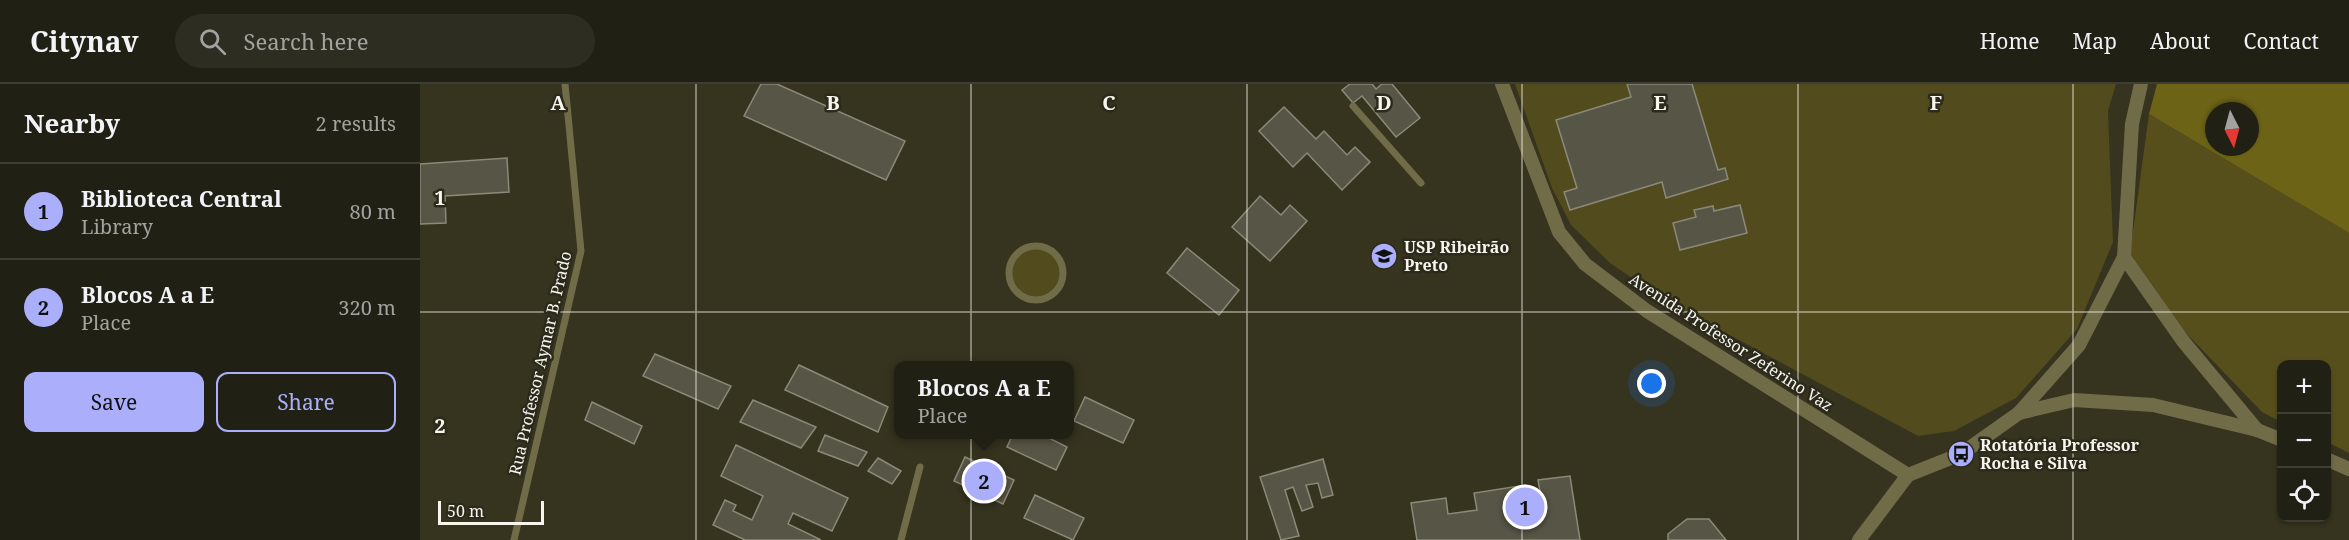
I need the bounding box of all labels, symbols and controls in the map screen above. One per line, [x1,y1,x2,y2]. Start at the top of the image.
search box [175,14,595,68]
text: Citynav [30,22,139,60]
icon: search [196,25,229,58]
text: Search here [244,26,368,56]
text: Home [1980,27,2040,55]
text: Map [2073,27,2117,55]
text: About [2150,27,2211,55]
text: Contact [2244,27,2319,55]
text: A [550,89,566,116]
text: B [826,89,840,116]
text: C [1102,89,1116,116]
text: D [1376,89,1392,116]
text: E [1653,89,1667,116]
text: F [1930,89,1942,116]
north arrow [2205,102,2259,156]
text: Nearby [24,105,120,141]
text: 2 results [316,110,396,137]
text: Biblioteca Central [81,183,282,213]
text: 1 [434,184,446,211]
text: 1 [38,198,49,225]
text: 80 m [350,198,396,225]
text: Library [81,213,153,240]
place label: USP Ribeirão Preto [1404,236,1509,276]
school or university icon: USP Ribeirão Preto [1369,241,1399,271]
street label: Rua Professor Aymar B. Prado [504,249,576,477]
street label: Avenida Professor Zeferino Vaz [1625,268,1837,416]
text: Blocos A a E [81,279,214,309]
text: 2 [38,294,49,321]
text: 320 m [338,294,396,321]
text: Place [81,309,131,336]
map controls [2277,360,2331,522]
button: + [2277,360,2331,414]
popup [894,361,1074,439]
your location [1637,369,1666,398]
button: Save [24,372,204,432]
button: Share [216,372,396,432]
text: Blocos A a E [917,372,1051,402]
text: Place [917,402,968,429]
text: 2 [434,412,446,439]
button: − [2277,414,2331,468]
place label: Rotatória Professor Rocha e Silva [1980,434,2140,474]
bus stop icon: Rotatória Professor Rocha e Silva [1946,439,1976,469]
pin: 2 [964,458,1004,504]
button: locate [2277,468,2331,522]
pin: 1 [1506,484,1544,530]
scale bar [438,498,544,526]
text: 50 m [447,500,484,522]

